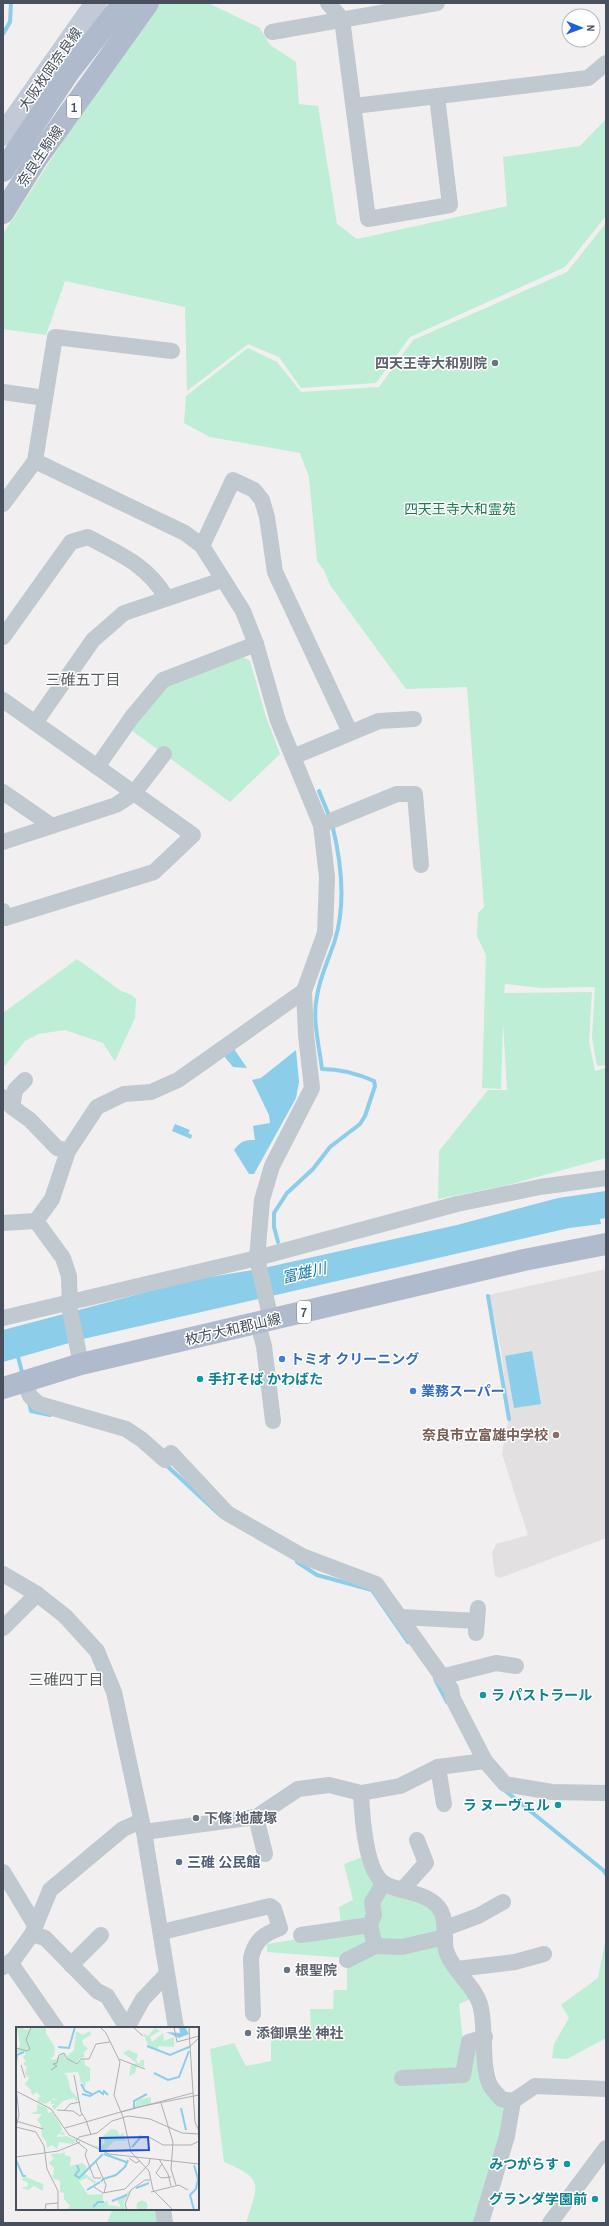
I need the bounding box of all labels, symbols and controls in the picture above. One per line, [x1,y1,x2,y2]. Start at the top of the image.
north arrow [561,8,601,48]
street label: 大阪枚岡奈良線 [15,24,85,114]
text: N [584,25,598,32]
road number: 1 [67,96,81,118]
street label: 奈良生駒線 [13,122,67,190]
place label: 四天王寺大和別院 [375,354,487,372]
marker: 四天王寺大和別院 [490,358,500,368]
park label: 四天王寺大和霊苑 [404,500,516,518]
district label: 三碓五丁目 [45,669,121,690]
water label: 富雄川 [280,1257,330,1288]
road number: 7 [297,1301,311,1323]
street label: 枚方大和郡山線 [183,1309,283,1349]
place label: トミオ クリーニング [290,1350,419,1368]
marker: トミオ クリーニング [277,1354,287,1364]
place label: 手打そば かわばた [208,1370,323,1388]
marker: 手打そば かわばた [195,1374,205,1384]
place label: 業務スーパー [421,1382,505,1400]
marker: 業務スーパー [408,1386,418,1396]
place label: 奈良市立富雄中学校 [422,1426,548,1444]
marker: 奈良市立富雄中学校 [551,1430,561,1440]
district label: 三碓四丁目 [28,1669,104,1690]
place label: ラ パストラール [491,1686,592,1704]
marker: ラ パストラール [478,1690,488,1700]
place label: ラ ヌーヴェル [463,1796,550,1814]
marker: ラ ヌーヴェル [553,1800,563,1810]
place label: 下條 地蔵塚 [204,1809,277,1827]
marker: 下條 地蔵塚 [191,1813,201,1823]
place label: 三碓 公民館 [187,1853,260,1871]
marker: 三碓 公民館 [174,1857,184,1867]
place label: 根聖院 [295,1961,337,1979]
marker: 根聖院 [282,1965,292,1975]
place label: 添御県坐 神社 [256,2024,343,2042]
inset map [16,2027,199,2210]
marker: 添御県坐 神社 [243,2028,253,2038]
place label: みつがらす [489,2155,559,2173]
marker: みつがらす [562,2159,572,2169]
place label: グランダ学園前 [489,2190,587,2208]
marker: グランダ学園前 [590,2194,600,2204]

